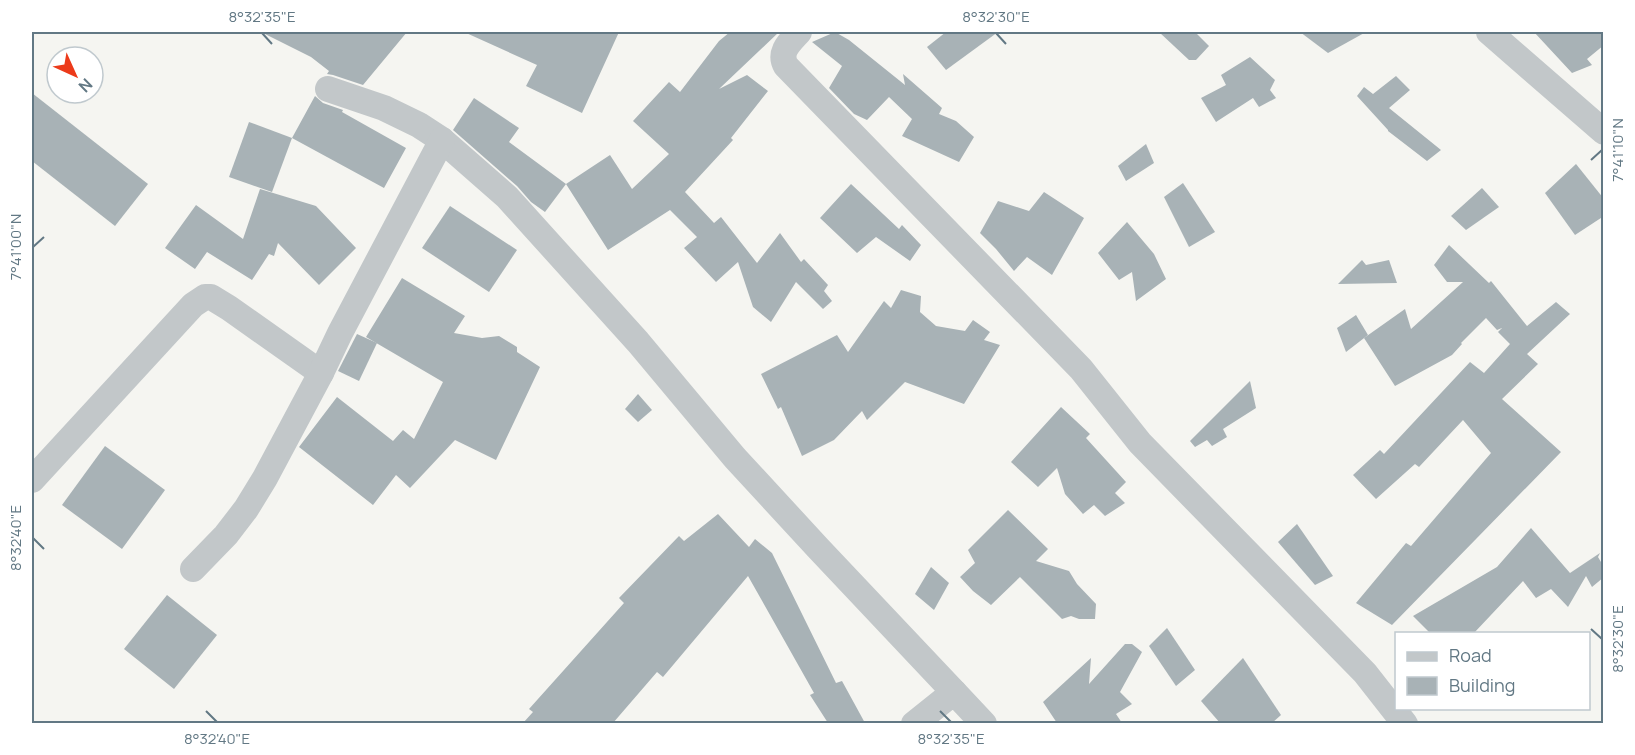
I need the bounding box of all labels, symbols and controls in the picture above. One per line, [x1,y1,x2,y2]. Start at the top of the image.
text: 8°32'35"E [229,6,295,27]
text: 8°32'30"E [962,6,1030,27]
north arrow [45,45,105,105]
text: N [74,74,97,97]
text: 7°41'10"N [1607,118,1628,182]
text: 7°41'00"N [5,214,26,280]
text: 8°32'40"E [5,505,26,571]
text: 8°32'30"E [1607,605,1628,673]
legend [1395,632,1590,710]
text: Road [1449,643,1492,667]
text: Building [1449,673,1515,697]
text: 8°32'40"E [184,728,250,749]
text: 8°32'35"E [918,728,984,749]

